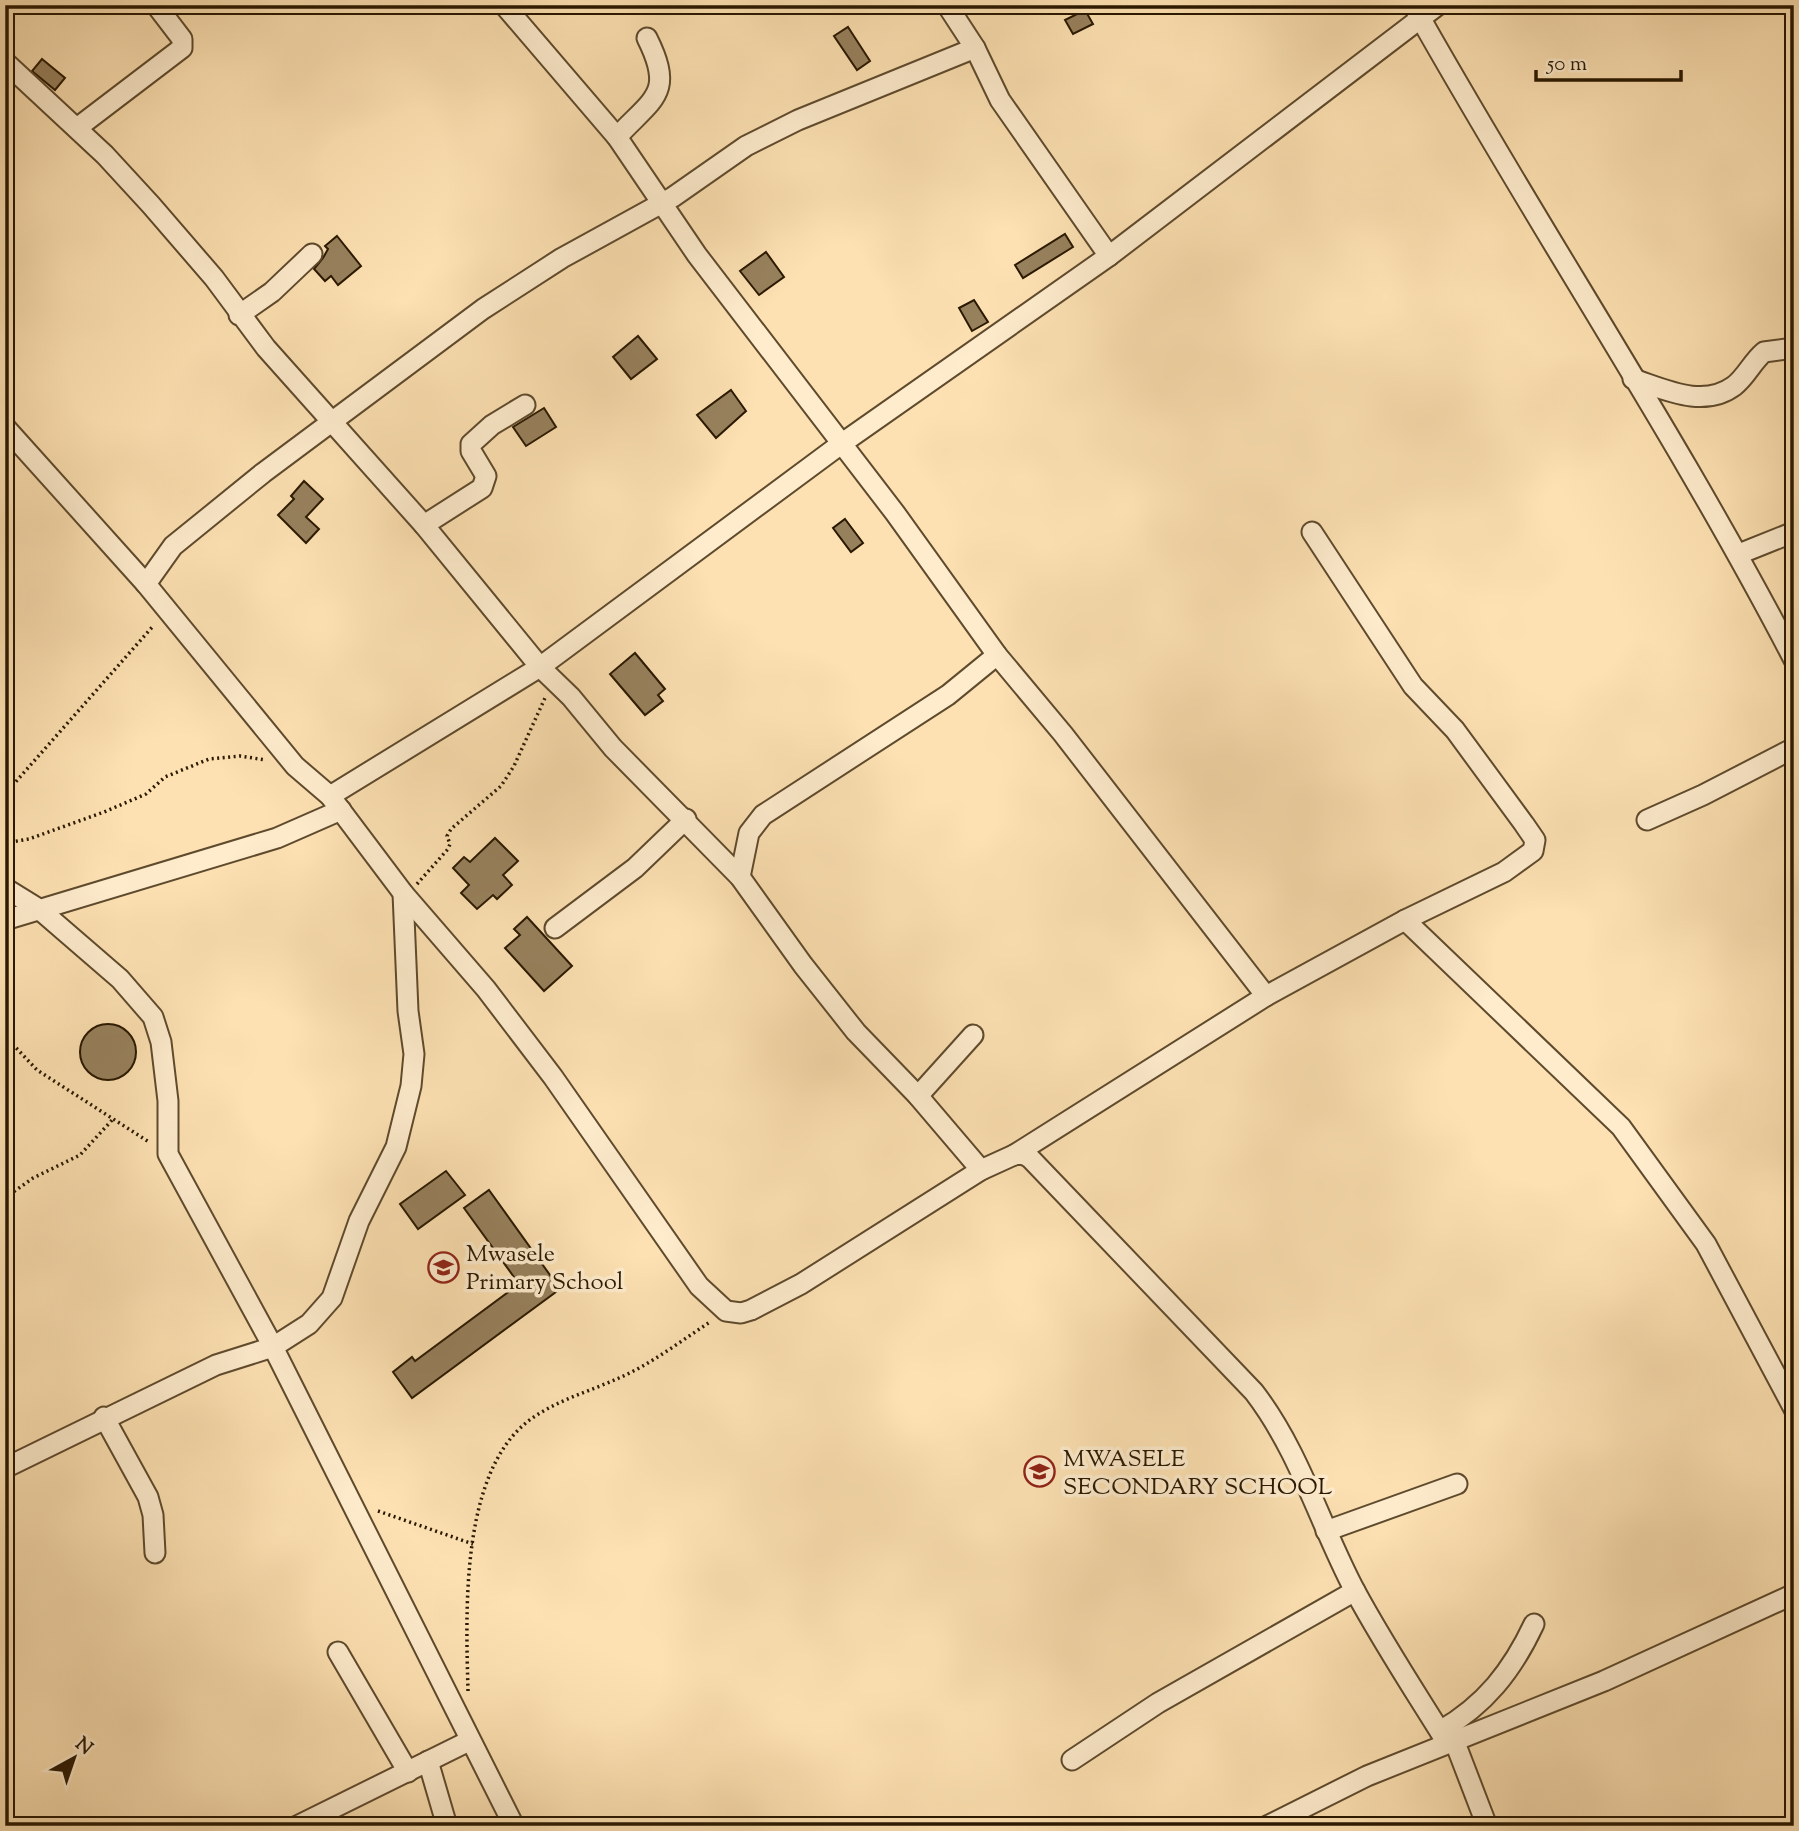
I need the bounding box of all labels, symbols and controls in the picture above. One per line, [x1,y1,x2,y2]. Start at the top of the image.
scale bar [1536,38,1682,82]
text: 50 m [1546,50,1587,80]
place label: Mwasele Primary School [466,1238,624,1300]
school or university icon: Mwasele Primary School [426,1250,460,1284]
place label: MWASELE SECONDARY SCHOOL [1063,1443,1332,1505]
school or university icon: MWASELE SECONDARY SCHOOL [1023,1455,1057,1489]
north arrow [38,1722,108,1792]
text: N [69,1732,98,1762]

